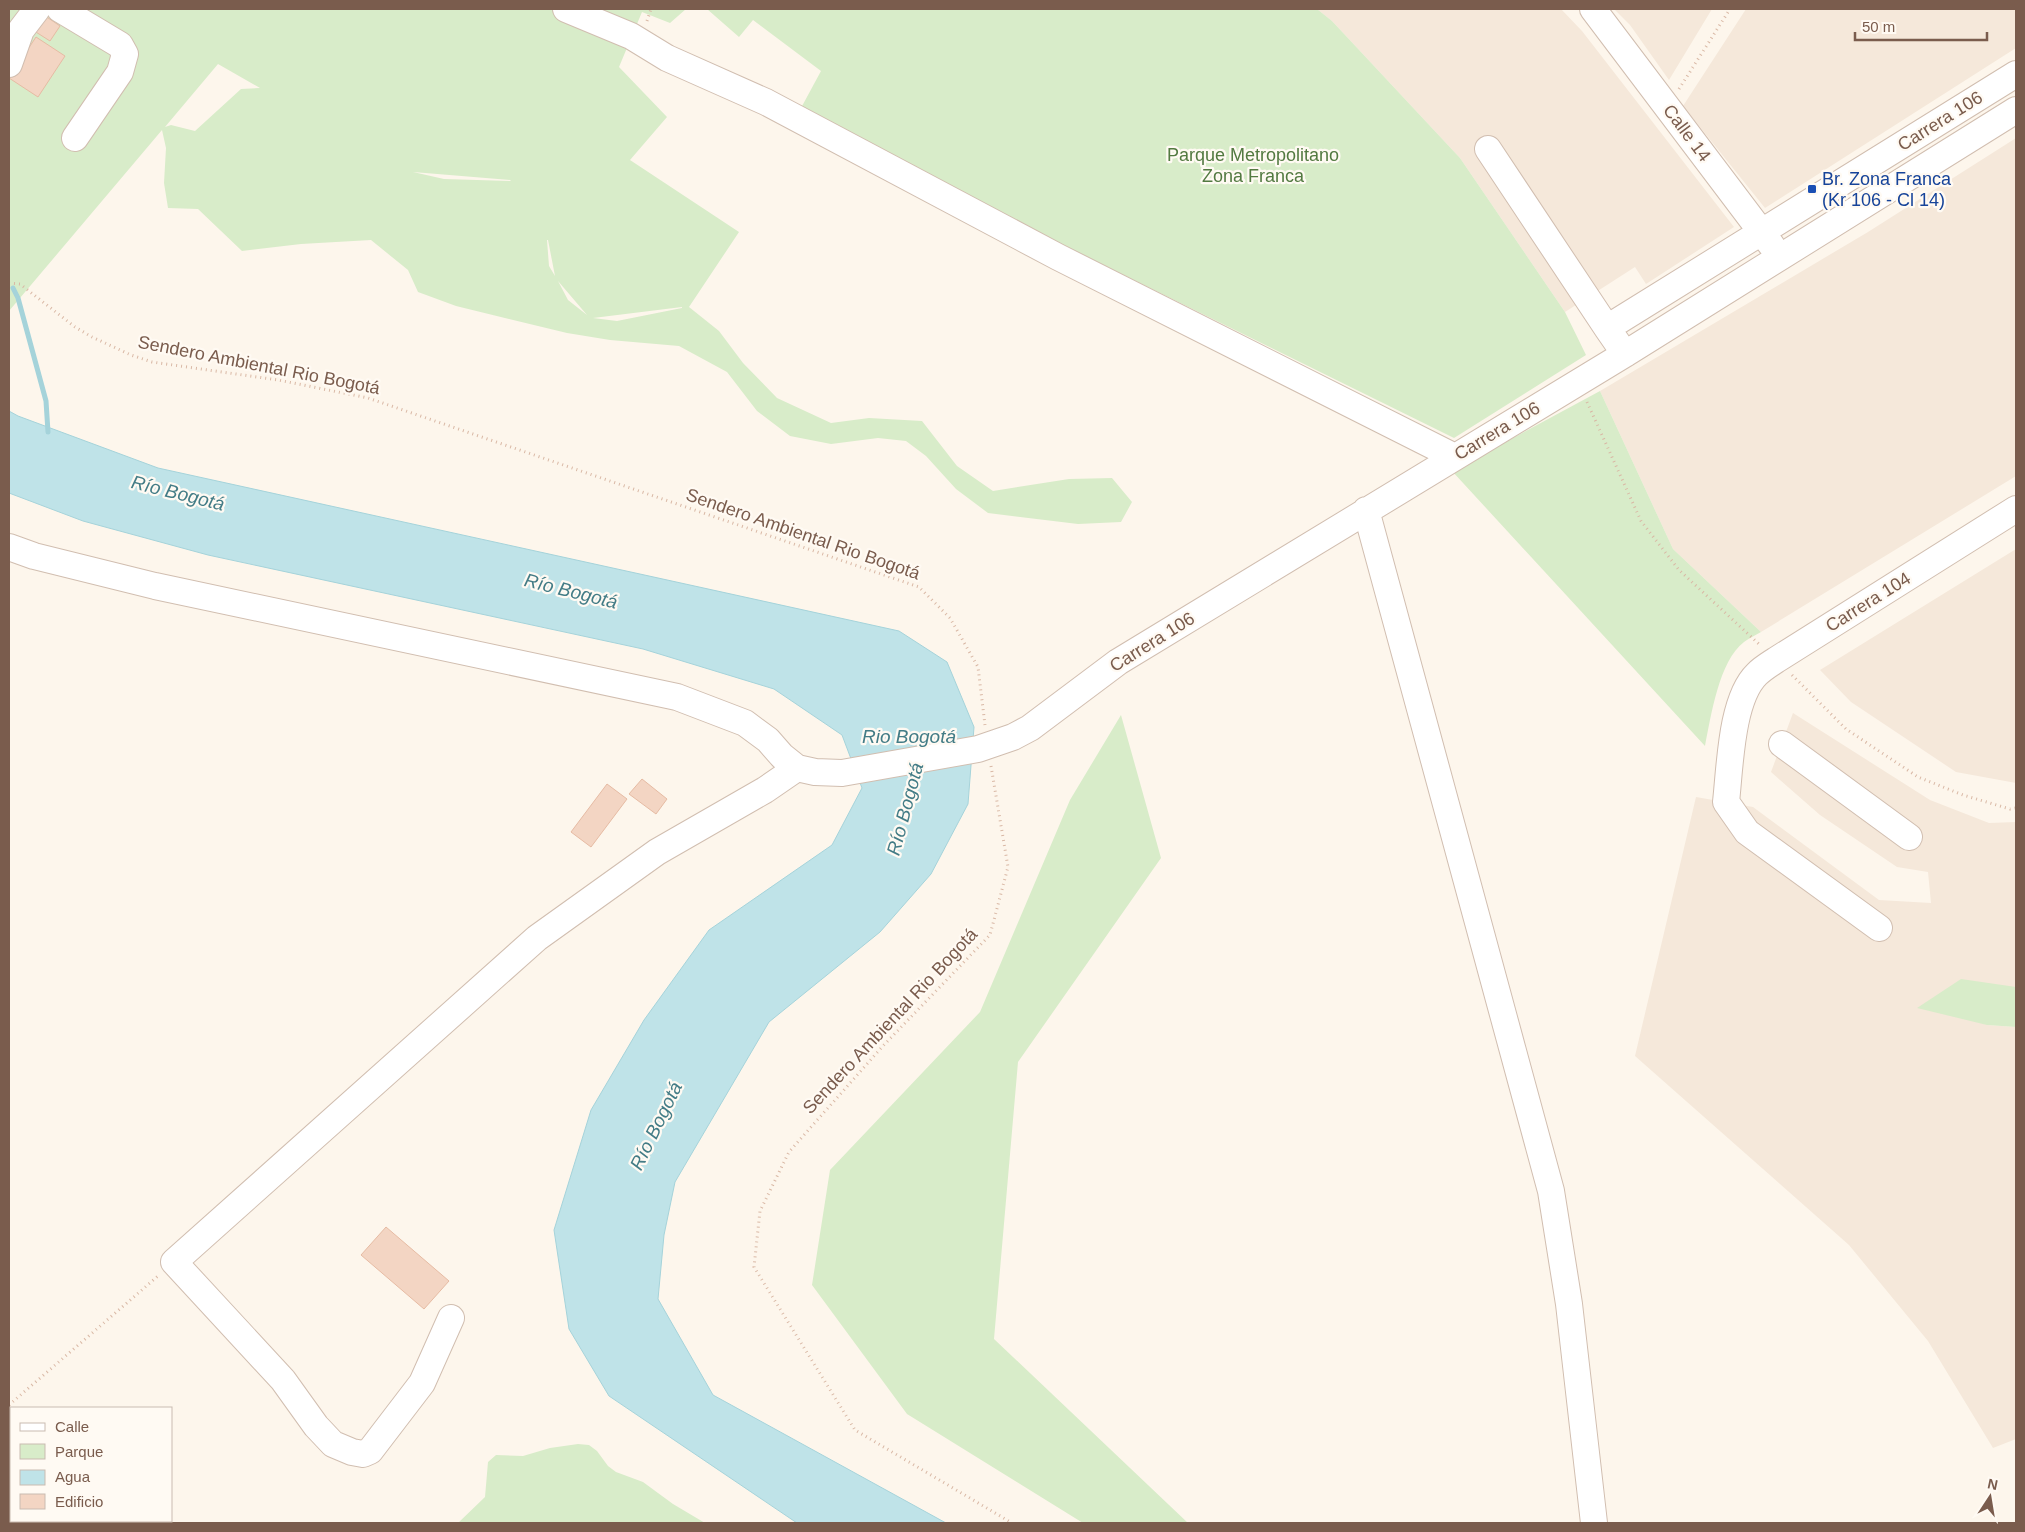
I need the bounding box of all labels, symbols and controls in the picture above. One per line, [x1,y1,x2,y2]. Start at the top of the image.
scale bar [1855,10,1988,42]
text: 50 m [1862,18,1895,35]
street label: Carrera 106 [1894,87,1986,155]
street label: Calle 14 [1659,101,1715,165]
park label: Parque Metropolitano Zona Franca [1167,145,1339,186]
place label: Br. Zona Franca (Kr 106 - Cl 14) [1822,169,1952,210]
marker: Br. Zona Franca (Kr 106 - Cl 14) [1806,183,1818,195]
street label: Sendero Ambiental Rio Bogotá [136,332,383,398]
street label: Carrera 106 [1451,398,1543,464]
water label: Río Bogotá [129,471,227,515]
street label: Sendero Ambiental Rio Bogotá [683,484,924,584]
street label: Carrera 104 [1822,568,1914,636]
water label: Río Bogotá [522,569,620,613]
street label: Carrera 106 [1106,608,1198,676]
water label: Rio Bogotá [862,726,956,747]
water label: Río Bogotá [883,760,927,858]
street label: Sendero Ambiental Rio Bogotá [799,923,982,1118]
water label: Río Bogotá [626,1079,686,1173]
legend [10,1407,172,1522]
text: Calle [55,1418,89,1435]
text: Parque [55,1443,103,1460]
text: Agua [55,1468,91,1485]
north arrow [1965,1472,2015,1522]
text: N [1986,1475,1999,1493]
text: Edificio [55,1493,103,1510]

